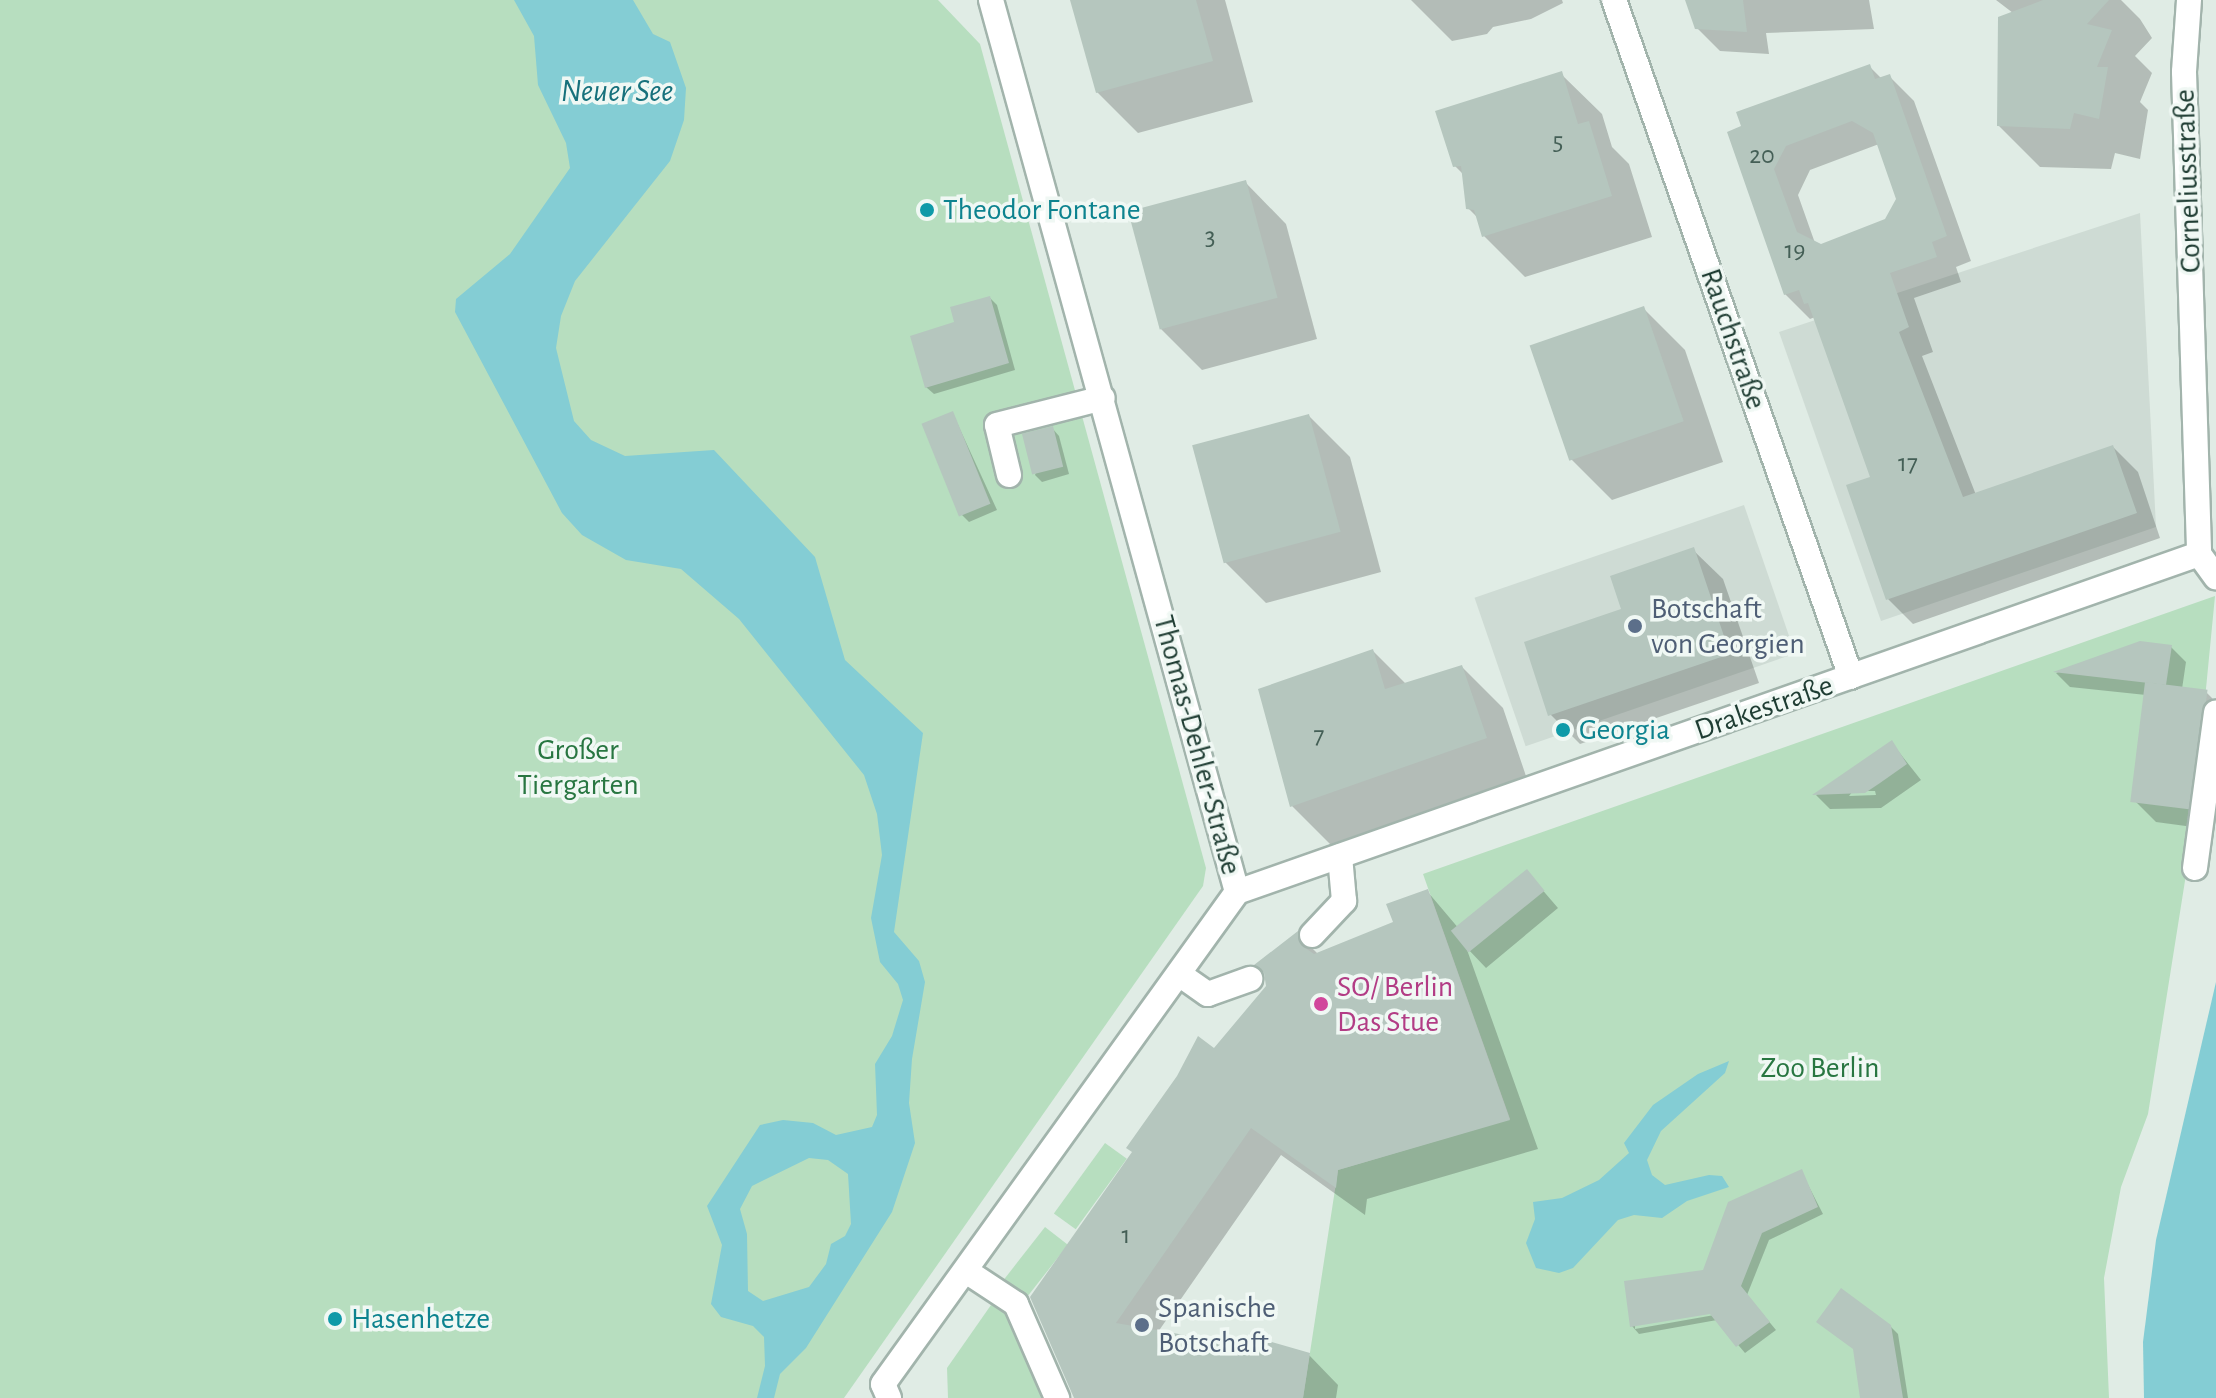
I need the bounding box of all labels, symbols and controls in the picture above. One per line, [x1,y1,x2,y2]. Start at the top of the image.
water label: Neuer See [561,72,673,110]
street label: Corneliusstraße [2167,88,2209,274]
house number: 5 [1553,126,1563,158]
house number: 20 [1749,140,1775,172]
place label: Theodor Fontane [943,192,1140,228]
marker: Theodor Fontane [918,201,936,219]
house number: 3 [1205,222,1215,254]
house number: 19 [1784,235,1806,267]
street label: Rauchstraße [1692,264,1774,414]
house number: 17 [1898,448,1918,480]
place label: Botschaft von Georgien [1651,591,1805,662]
street label: Thomas-Dehler-Straße [1145,611,1249,879]
marker: Botschaft von Georgien [1626,617,1644,635]
street label: Drakestraße [1690,668,1838,748]
place label: Georgia [1579,712,1670,748]
house number: 7 [1314,720,1324,752]
marker: Georgia [1554,721,1572,739]
park label: Großer Tiergarten [517,732,639,802]
place label: SO/ Berlin Das Stue [1337,969,1453,1040]
marker: SO/ Berlin Das Stue [1312,995,1330,1013]
park label: Zoo Berlin [1761,1050,1879,1086]
house number: 1 [1122,1220,1130,1252]
place label: Spanische Botschaft [1158,1290,1276,1360]
place label: Hasenhetze [351,1301,490,1337]
marker: Hasenhetze [326,1310,344,1328]
marker: Spanische Botschaft [1133,1316,1151,1334]

